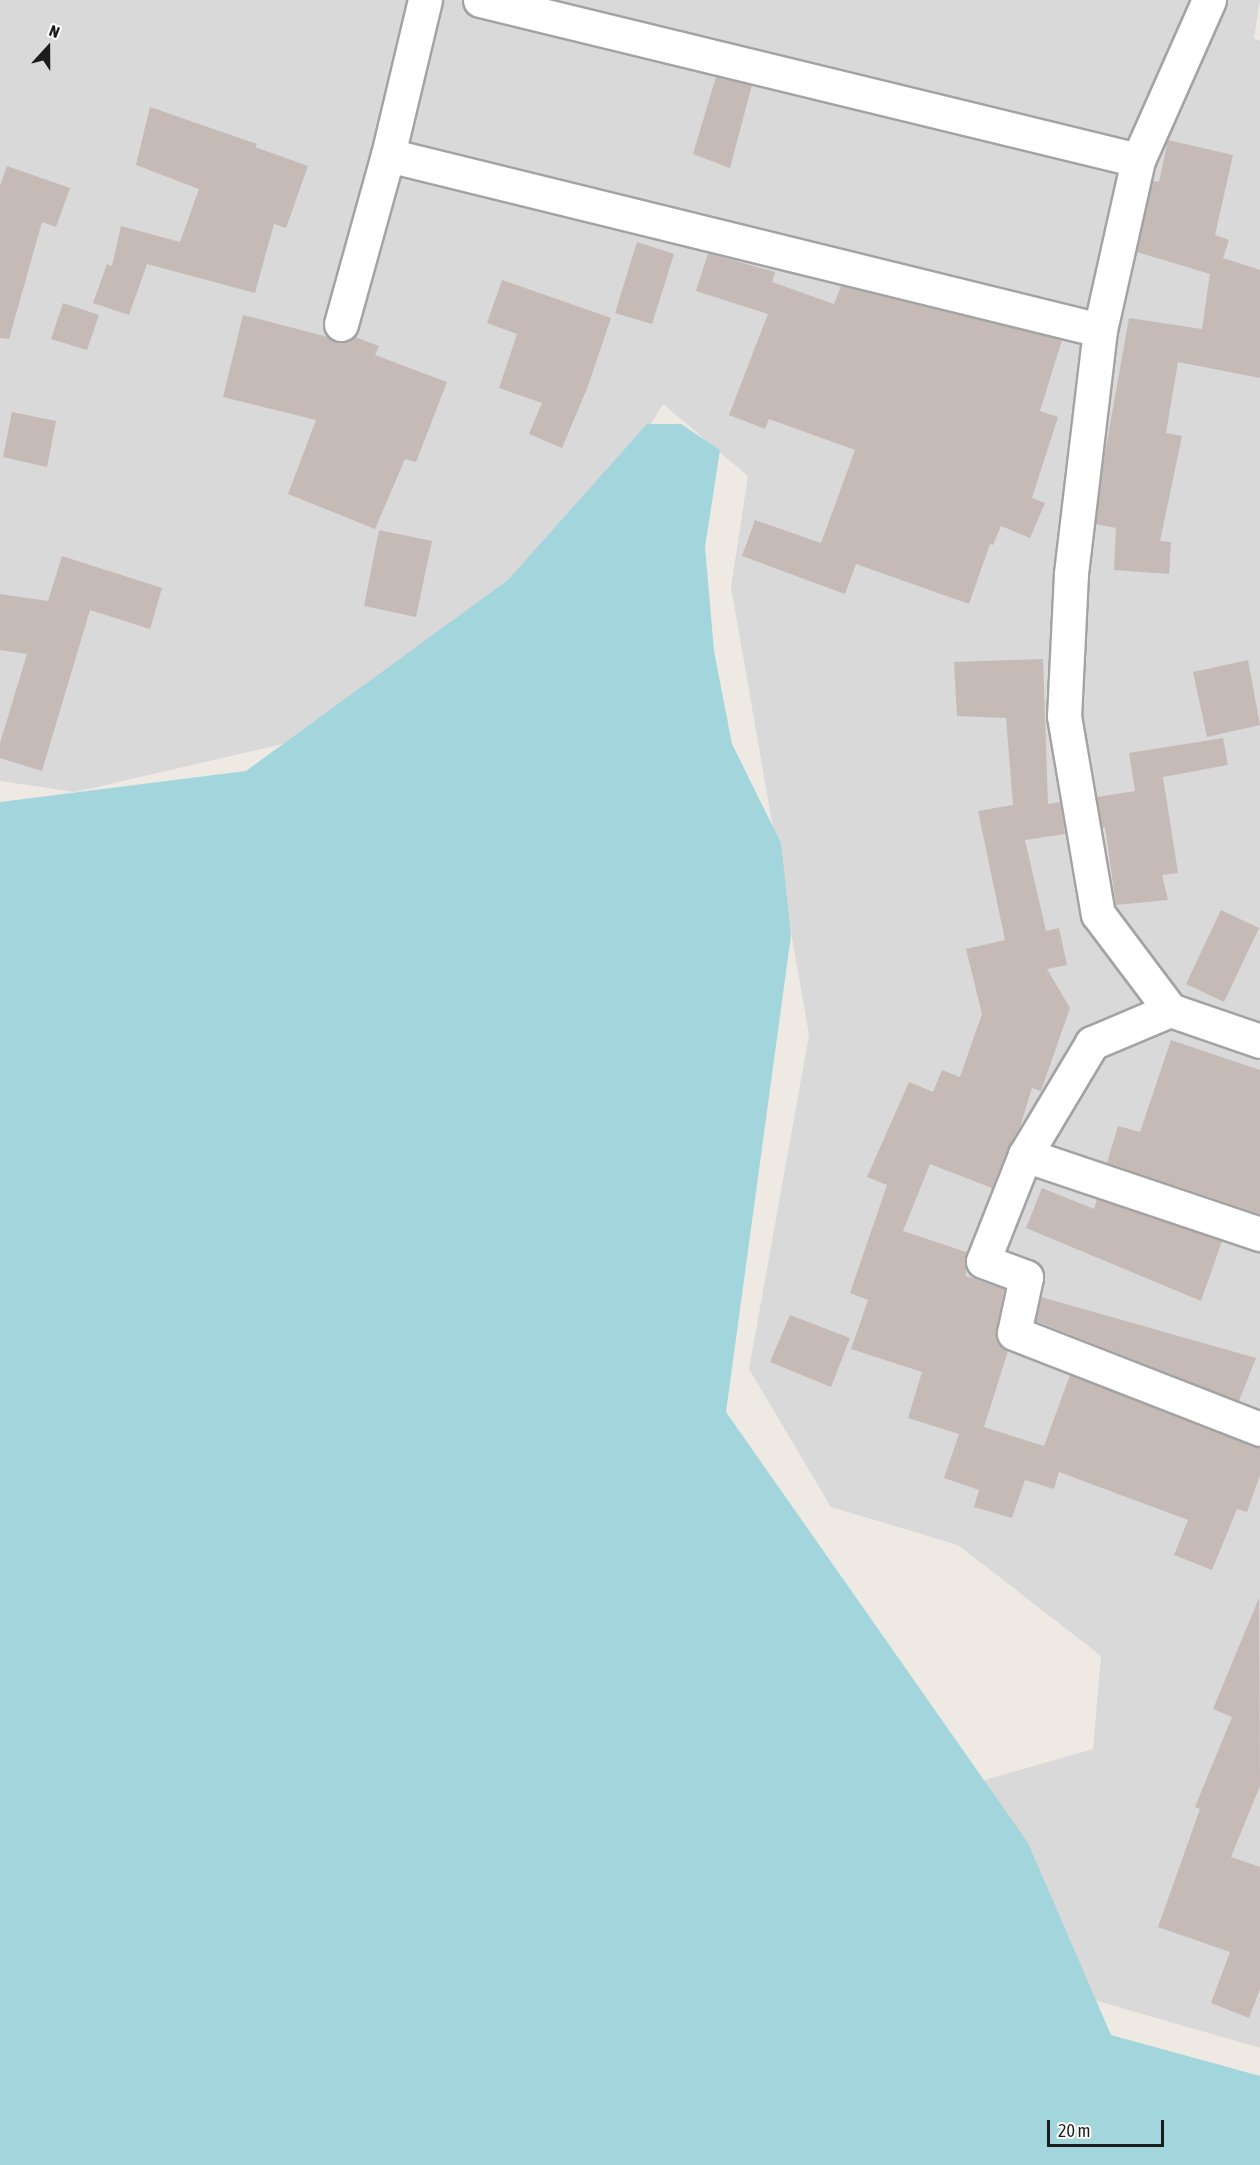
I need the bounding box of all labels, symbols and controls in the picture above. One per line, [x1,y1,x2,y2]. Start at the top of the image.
north arrow [18,18,78,78]
text: N [47,21,62,41]
scale bar [1050,2108,1167,2146]
text: 20 m [1058,2120,1090,2141]

